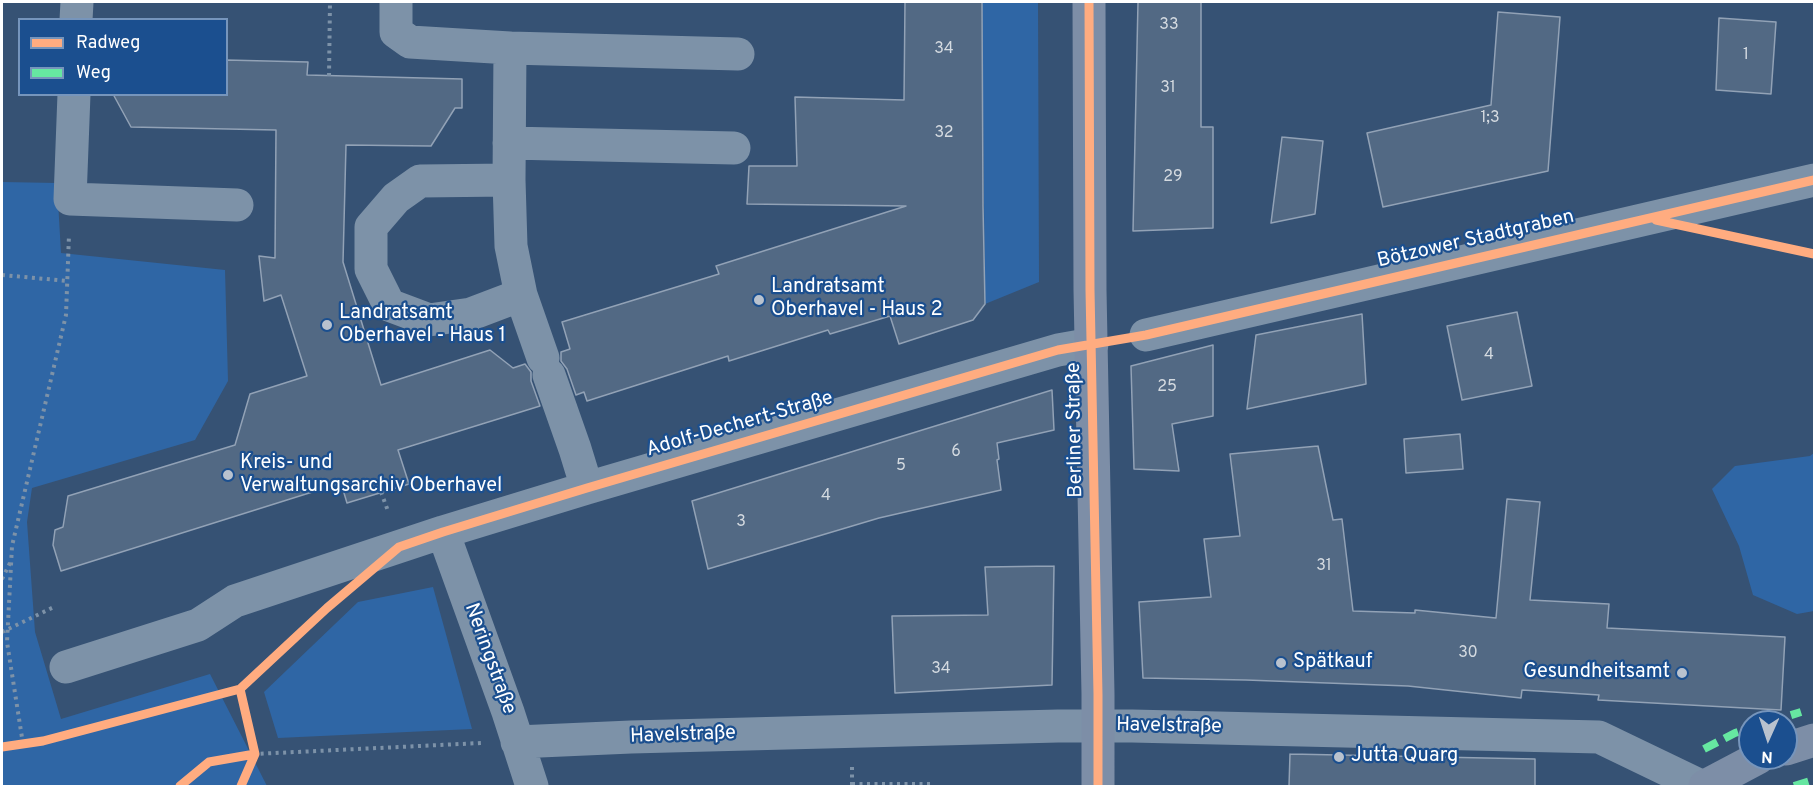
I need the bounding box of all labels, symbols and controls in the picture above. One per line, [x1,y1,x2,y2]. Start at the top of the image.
house number: 33 [1159,16,1179,36]
legend [18,18,228,96]
text: Radweg [76,32,140,55]
house number: 34 [934,40,954,60]
house number: 1 [1743,46,1749,66]
text: Weg [76,62,111,85]
house number: 31 [1160,79,1176,99]
house number: 1;3 [1480,109,1500,129]
house number: 32 [934,124,954,144]
house number: 29 [1163,168,1183,188]
street label: Bötzower Stadtgraben [1375,206,1577,274]
place label: Landratsamt Oberhavel - Haus 2 [771,276,943,323]
marker: Landratsamt Oberhavel - Haus 2 [752,293,766,307]
place label: Landratsamt Oberhavel - Haus 1 [339,302,506,349]
marker: Landratsamt Oberhavel - Haus 1 [320,318,334,332]
house number: 4 [1484,346,1494,366]
street label: Berliner Straße [1063,362,1089,498]
house number: 25 [1157,378,1177,398]
street label: Adolf-Dechert-Straße [644,387,836,463]
house number: 6 [951,443,961,463]
place label: Kreis- und Verwaltungsarchiv Oberhavel [240,452,502,499]
house number: 5 [896,457,906,477]
marker: Kreis- und Verwaltungsarchiv Oberhavel [221,468,235,482]
house number: 4 [821,487,831,507]
house number: 3 [736,513,746,533]
house number: 31 [1316,557,1332,577]
street label: Neringstraße [458,600,520,718]
house number: 30 [1458,644,1478,664]
place label: Spätkauf [1293,651,1373,675]
marker: Spätkauf [1274,656,1288,670]
house number: 34 [931,660,951,680]
place label: Gesundheitsamt [1523,661,1670,685]
marker: Gesundheitsamt [1675,666,1689,680]
north arrow [1738,710,1798,770]
street label: Havelstraße [1116,714,1222,740]
street label: Havelstraße [630,722,736,750]
place label: Jutta Quarg [1351,745,1458,769]
text: N [1761,746,1773,766]
marker: Jutta Quarg [1332,750,1346,764]

